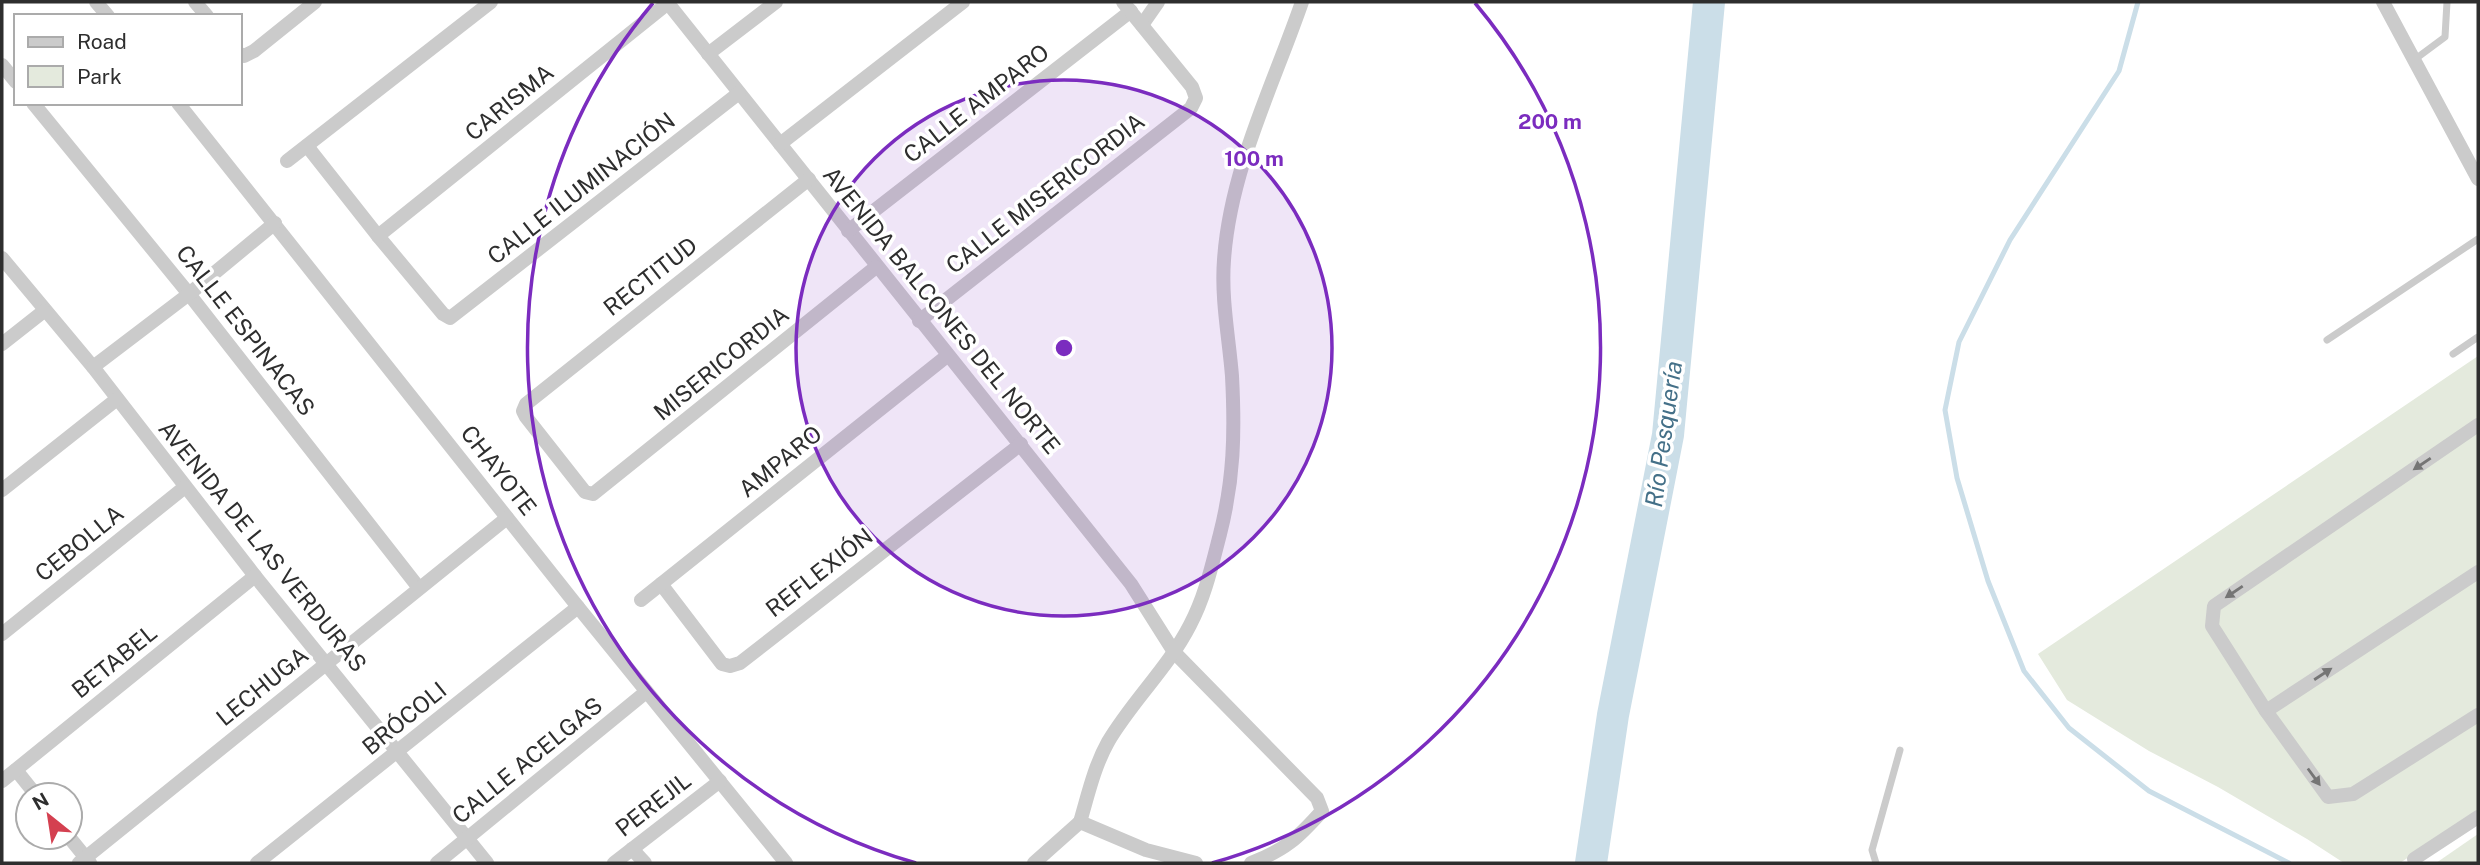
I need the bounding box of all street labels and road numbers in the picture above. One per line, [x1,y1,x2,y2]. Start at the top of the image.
street label: CALLE AMPARO [898,38,1054,168]
street label: CARISMA [459,58,559,146]
street label: CALLE ILUMINACIÓN [482,107,680,269]
street label: CALLE MISERICORDIA [941,107,1149,279]
street label: AVENIDA BALCONES DEL NORTE [818,161,1066,459]
street label: RECTITUD [598,231,702,321]
street label: CALLE ESPINACAS [171,239,321,421]
street label: MISERICORDIA [648,300,794,426]
street label: AVENIDA DE LAS VERDURAS [153,415,373,677]
street label: CHAYOTE [456,420,542,520]
street label: AMPARO [733,420,827,502]
street label: CEBOLLA [29,499,129,587]
street label: REFLEXIÓN [760,522,878,622]
street label: BETABEL [66,619,162,703]
street label: LECHUGA [211,641,313,731]
street label: BRÓCOLI [357,676,451,760]
street label: CALLE ACELGAS [447,691,607,829]
street label: PEREJIL [610,766,696,842]

